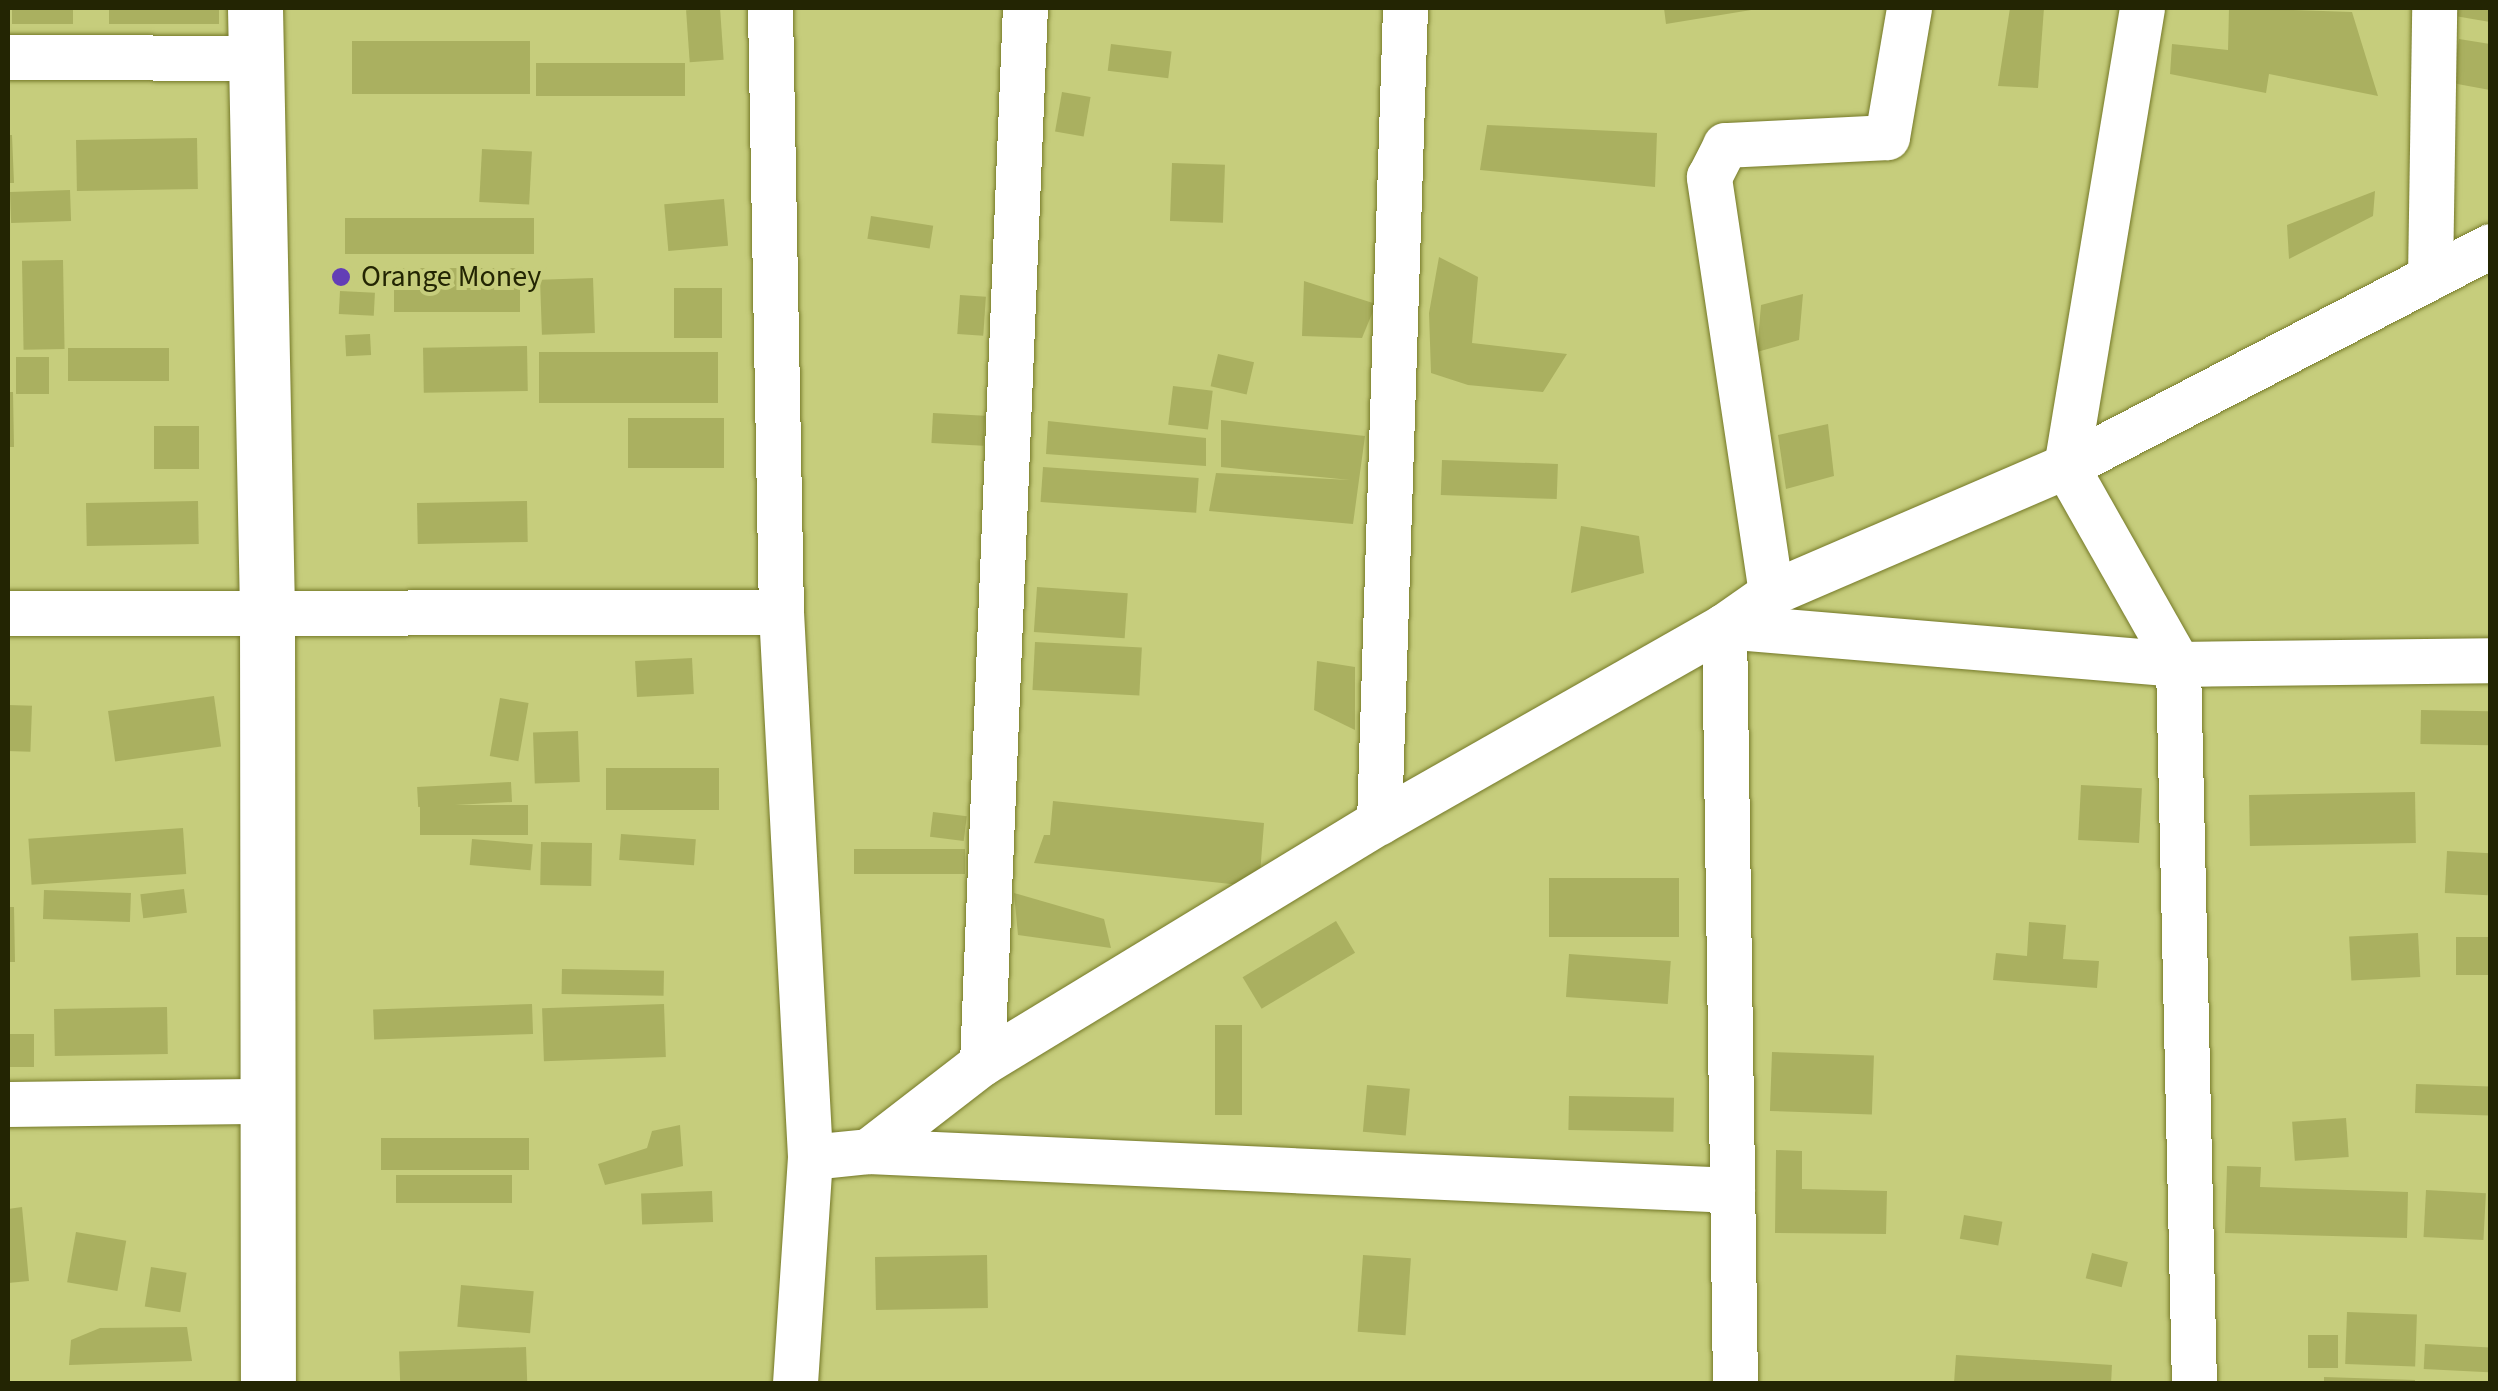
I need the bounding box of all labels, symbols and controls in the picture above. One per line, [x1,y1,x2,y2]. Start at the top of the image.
place label: Orange Money [361,259,541,295]
marker: Orange Money [330,266,352,288]

